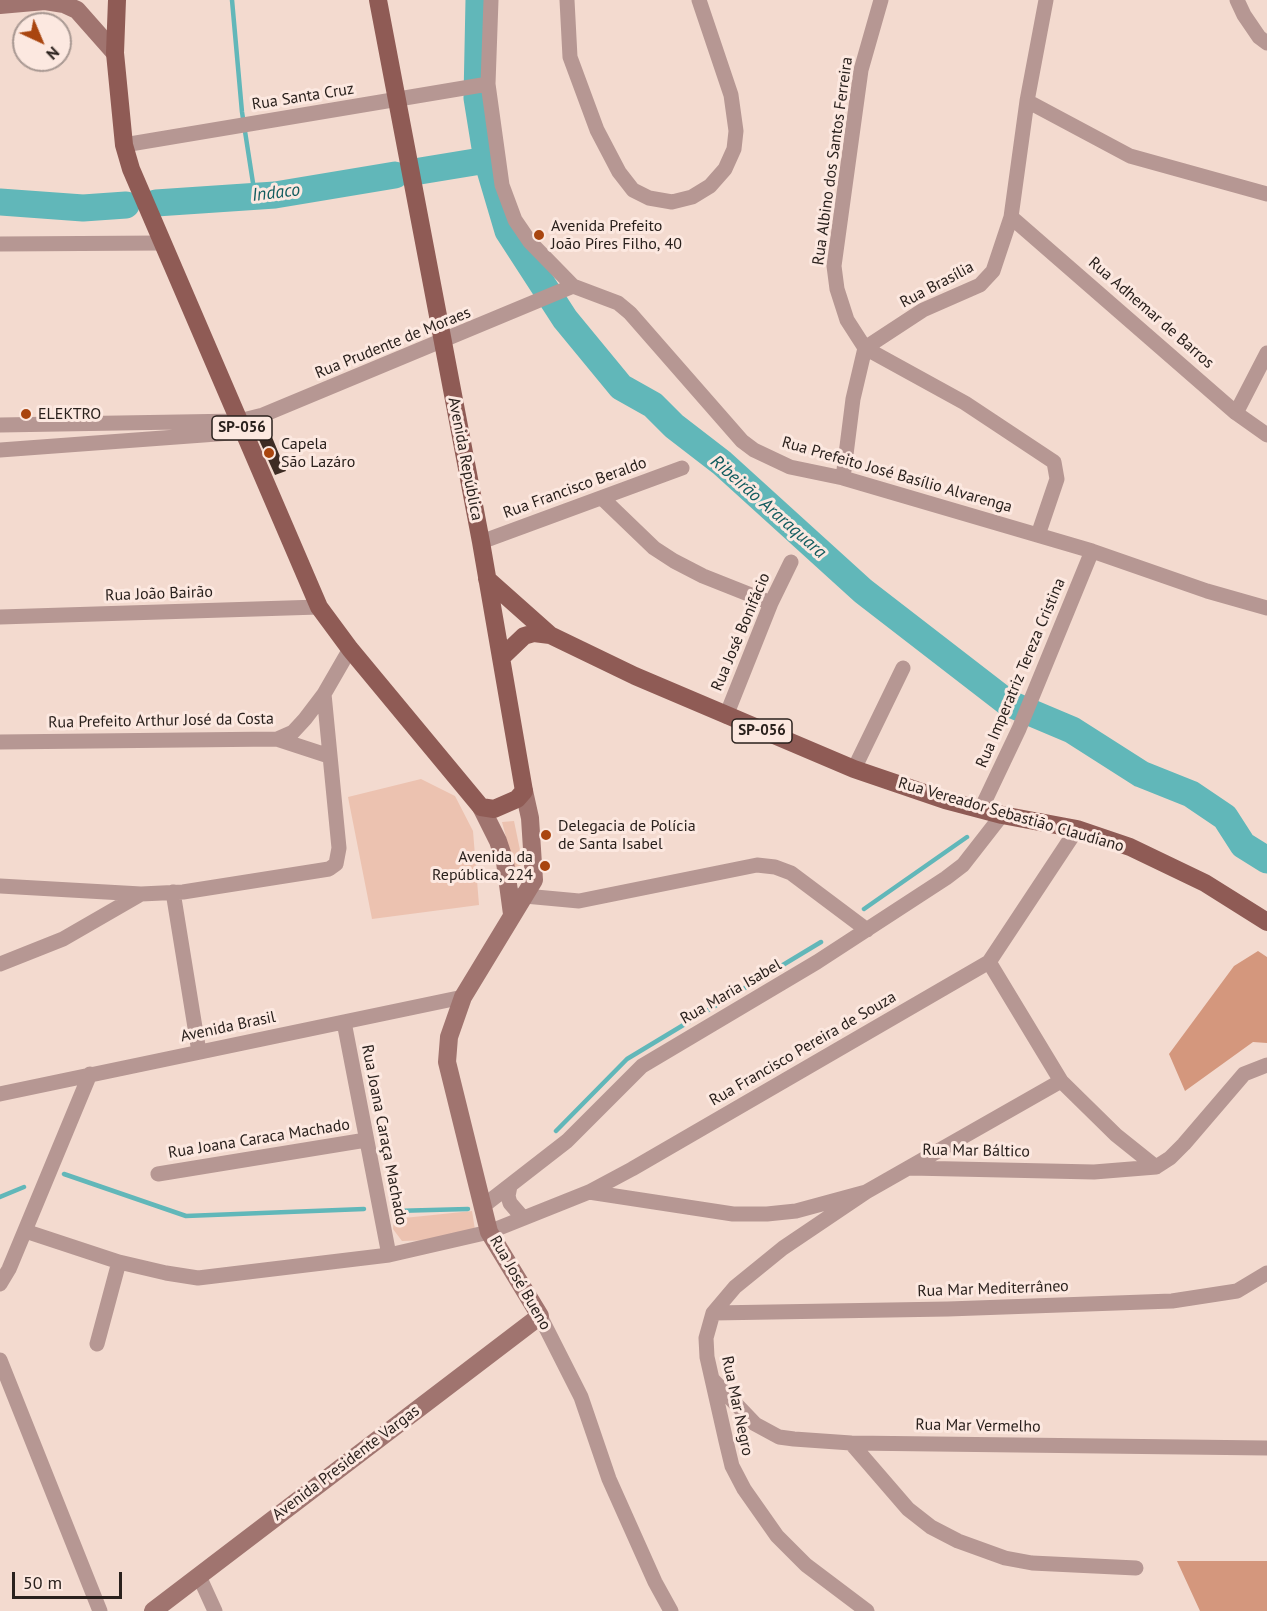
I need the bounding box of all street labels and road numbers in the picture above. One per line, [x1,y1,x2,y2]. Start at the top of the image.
street label: Rua Albino dos Santos Ferreira [809,56,857,266]
street label: Rua Santa Cruz [251,79,355,115]
street label: Rua Adhemar de Barros [1084,253,1218,373]
street label: Rua Brasília [897,258,977,312]
street label: Rua Prudente de Moraes [312,303,474,383]
street label: Avenida República [444,396,486,522]
road number: SP-056 [212,416,272,440]
street label: Rua Prefeito José Basílio Alvarenga [780,433,1014,517]
street label: Rua Francisco Beraldo [501,453,649,523]
street label: Rua José Bonifácio [707,570,775,694]
street label: Rua Imperatriz Tereza Cristina [972,575,1070,771]
street label: Rua João Bairão [105,583,213,605]
street label: Rua Prefeito Arthur José da Costa [48,709,274,733]
road number: SP-056 [732,719,792,743]
street label: Rua Vereador Sebastião Claudiano [896,774,1126,856]
street label: Rua Maria Isabel [677,955,785,1029]
street label: Rua Francisco Pereira de Souza [706,988,900,1110]
street label: Avenida Brasil [179,1008,277,1046]
street label: Rua Joana Caraça Machado [357,1043,411,1227]
street label: Rua Joana Caraca Machado [167,1115,351,1163]
street label: Rua Mar Báltico [922,1140,1030,1162]
street label: Rua José Bueno [485,1232,555,1334]
street label: Rua Mar Mediterrâneo [917,1277,1069,1301]
street label: Rua Mar Negro [717,1354,757,1458]
street label: Avenida Presidente Vargas [269,1401,423,1525]
street label: Rua Mar Vermelho [915,1415,1041,1437]

